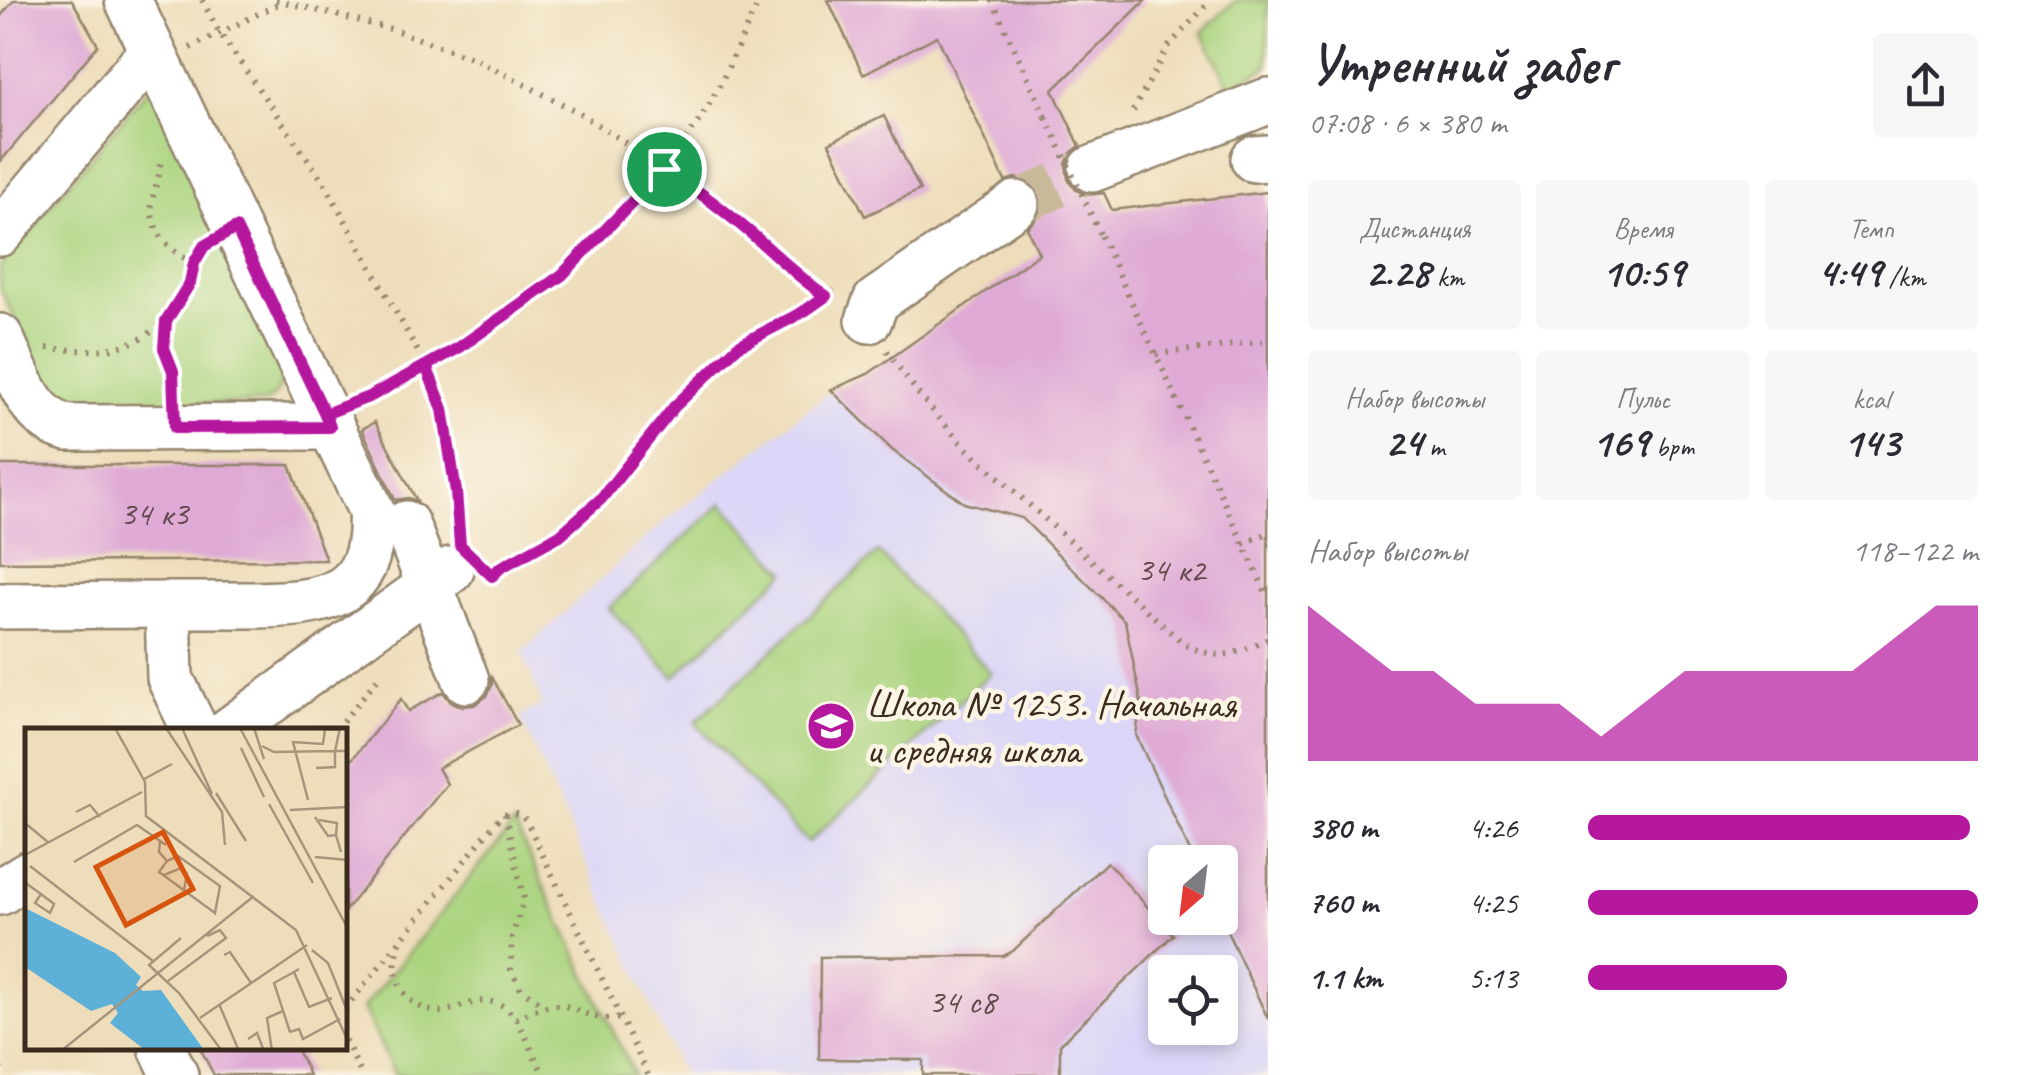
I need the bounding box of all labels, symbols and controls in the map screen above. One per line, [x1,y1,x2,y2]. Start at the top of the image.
text: Утренний забег [1308,29,1615,99]
button: share [1873,33,1978,138]
text: 07:08 · 6 × 380 m [1308,102,1506,143]
pin [622,127,707,212]
icon: arrive [637,142,692,197]
text: Дистанция [1359,211,1471,246]
text: Время [1613,211,1673,246]
text: Темп [1849,211,1894,246]
text: 2.28 [1365,246,1430,299]
text: 10:59 [1602,246,1684,299]
text: 4:49 [1817,246,1882,299]
text: km [1430,259,1464,294]
text: /km [1882,259,1925,294]
text: Набор высоты [1345,381,1484,416]
text: Пульс [1616,381,1670,416]
text: kcal [1853,381,1890,416]
text: 24 [1385,416,1422,469]
text: 169 [1592,416,1649,469]
text: 143 [1843,416,1900,469]
text: m [1422,429,1445,464]
text: bpm [1649,429,1694,464]
house number: 34 к3 [120,491,191,536]
text: Набор высоты [1308,530,1467,571]
text: 118–122 m [1852,530,1978,571]
house number: 34 к2 [1137,547,1209,592]
place label: Школа № 1253. Начальная и средняя школа [866,679,1238,775]
school or university icon: Школа № 1253. Начальная и средняя школа [805,700,857,752]
inset map [25,728,348,1050]
text: 380 m [1308,807,1377,848]
text: 4:26 [1468,807,1518,848]
north arrow [1148,845,1238,935]
map controls [1148,845,1238,1045]
text: 760 m [1308,882,1378,923]
text: 4:25 [1468,882,1518,923]
button: locate [1148,955,1238,1045]
text: 1.1 km [1308,957,1382,998]
text: 5:13 [1468,957,1518,998]
house number: 34 с8 [928,979,999,1024]

